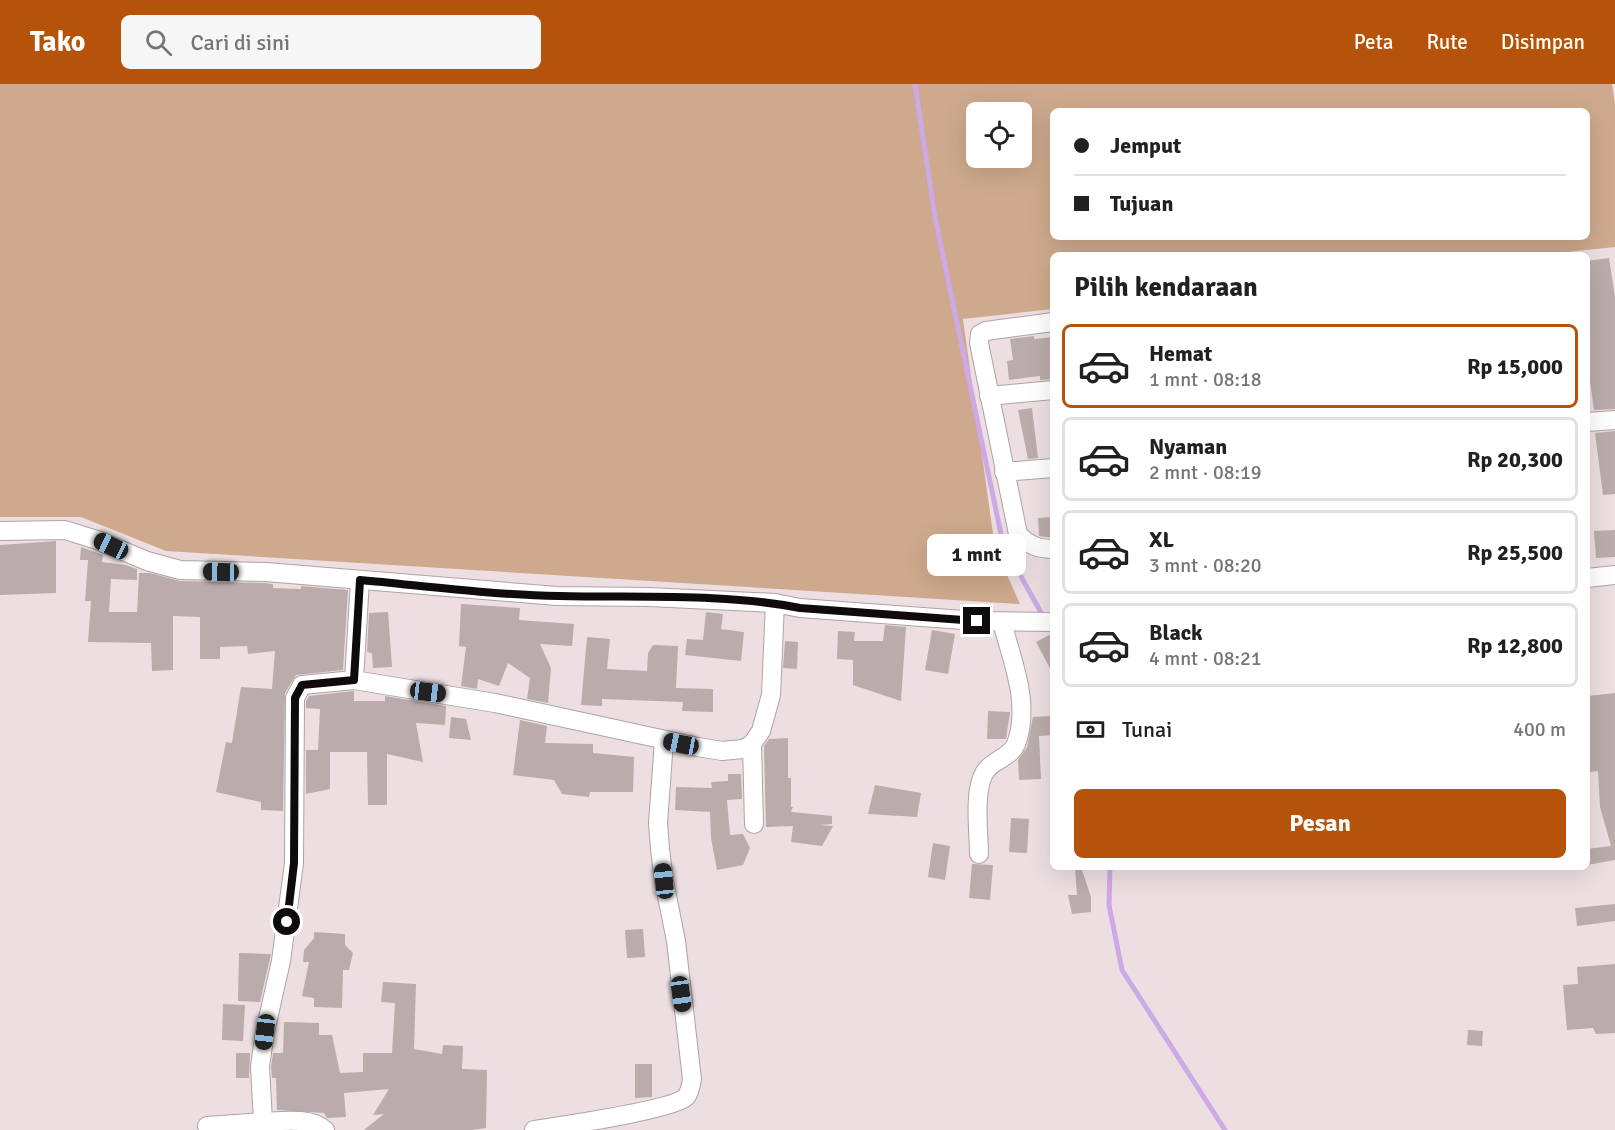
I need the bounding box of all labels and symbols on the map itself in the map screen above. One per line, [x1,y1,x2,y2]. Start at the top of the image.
car [91,530,131,562]
callout: 1 mnt [928,534,1026,576]
car [203,563,239,581]
route end [963,607,990,634]
car [409,681,447,703]
car [662,732,700,756]
car [653,862,675,900]
route start [273,908,300,935]
car [670,975,692,1013]
car [254,1013,276,1051]

